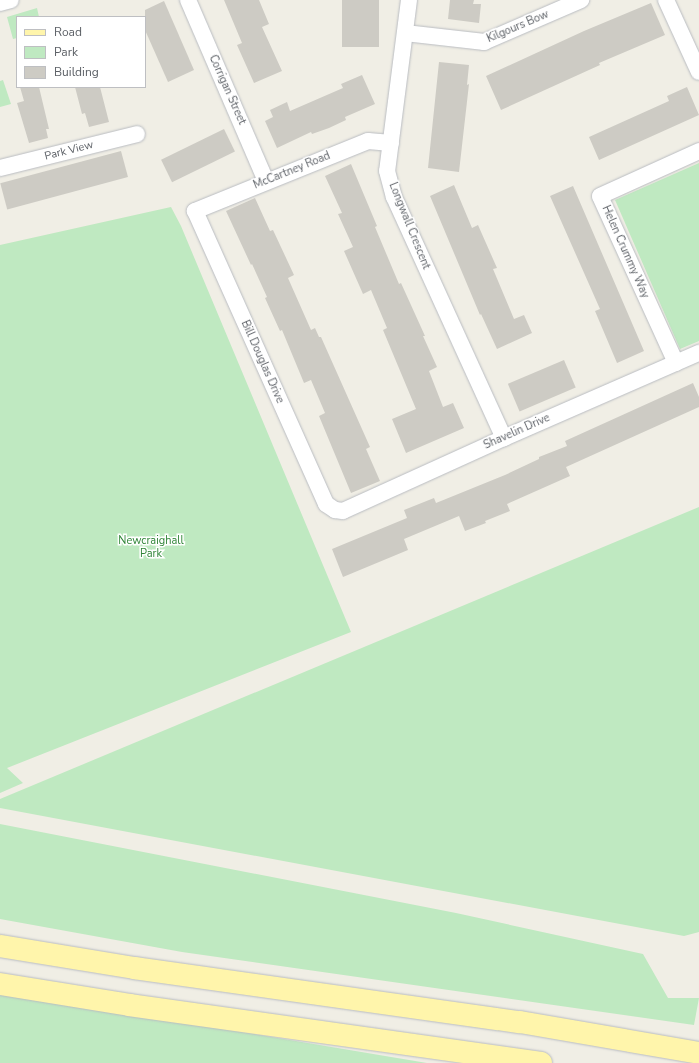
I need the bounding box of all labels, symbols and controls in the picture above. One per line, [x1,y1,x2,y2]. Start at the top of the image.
street label: Kilgours Bow [485,8,551,46]
legend [16,16,146,88]
text: Road [54,24,82,40]
text: Park [54,44,78,60]
street label: Corrigan Street [206,53,248,127]
text: Building [54,64,99,80]
street label: Park View [43,139,95,163]
street label: McCartney Road [252,150,332,192]
street label: Longwall Crescent [386,181,432,271]
street label: Helen Crummy Way [599,204,651,300]
street label: Bill Douglas Drive [238,318,286,406]
street label: Shavelin Drive [482,411,552,453]
park label: Newcraighall Park [118,535,184,561]

